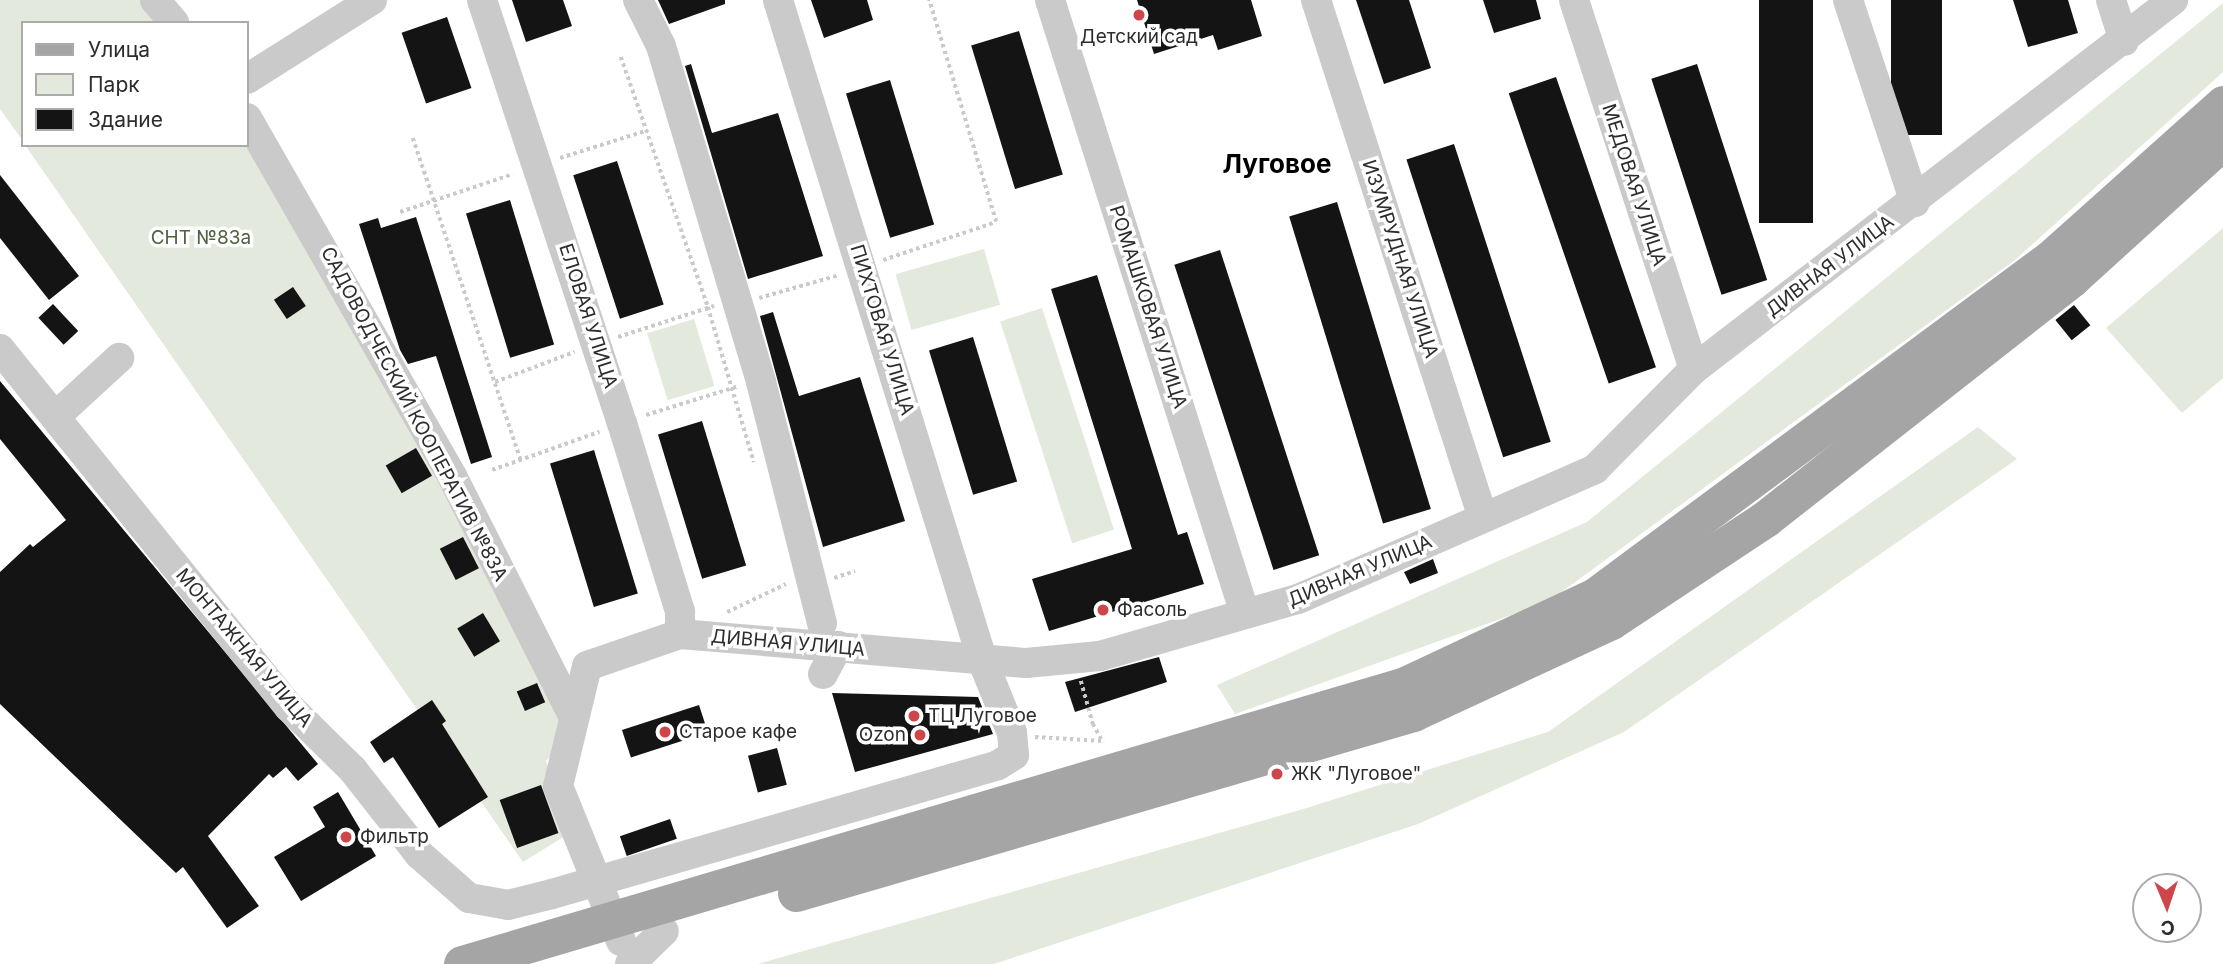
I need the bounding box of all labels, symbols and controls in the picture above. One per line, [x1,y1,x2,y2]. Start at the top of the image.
marker: Детский сад [1131,7,1147,23]
legend [21,21,248,147]
place label: Детский сад [1080,26,1198,48]
text: Улица [88,37,150,62]
text: Парк [88,72,140,97]
street label: МЕДОВАЯ УЛИЦА [1597,101,1671,269]
text: Здание [88,107,163,132]
district label: Луговое [1223,148,1331,180]
street label: ИЗУМРУДНАЯ УЛИЦА [1357,157,1443,361]
street label: РОМАШКОВАЯ УЛИЦА [1104,203,1192,411]
street label: ДИВНАЯ УЛИЦА [1761,210,1899,322]
park label: СНТ №83а [151,227,251,249]
street label: ЕЛОВАЯ УЛИЦА [554,241,622,391]
street label: ПИХТОВАЯ УЛИЦА [845,242,919,418]
street label: САДОВОДЧЕСКИЙ КООПЕРАТИВ №83А [316,243,512,585]
street label: ДИВНАЯ УЛИЦА [1284,530,1436,612]
street label: МОНТАЖНАЯ УЛИЦА [171,564,317,732]
place label: Фасоль [1117,599,1187,621]
marker: Фасоль [1095,602,1111,618]
street label: ДИВНАЯ УЛИЦА [710,625,866,661]
place label: ТЦ Луговое [928,705,1037,727]
marker: ТЦ Луговое [906,708,922,724]
place label: Старое кафе [679,721,797,743]
marker: Старое кафе [657,724,673,740]
place label: Ozon [859,724,906,746]
marker: Ozon [912,727,928,743]
place label: ЖК "Луговое" [1291,763,1421,785]
marker: ЖК "Луговое" [1269,766,1285,782]
place label: Фильтр [360,826,429,848]
marker: Фильтр [338,829,354,845]
north arrow [2132,873,2202,943]
text: С [2160,916,2175,939]

